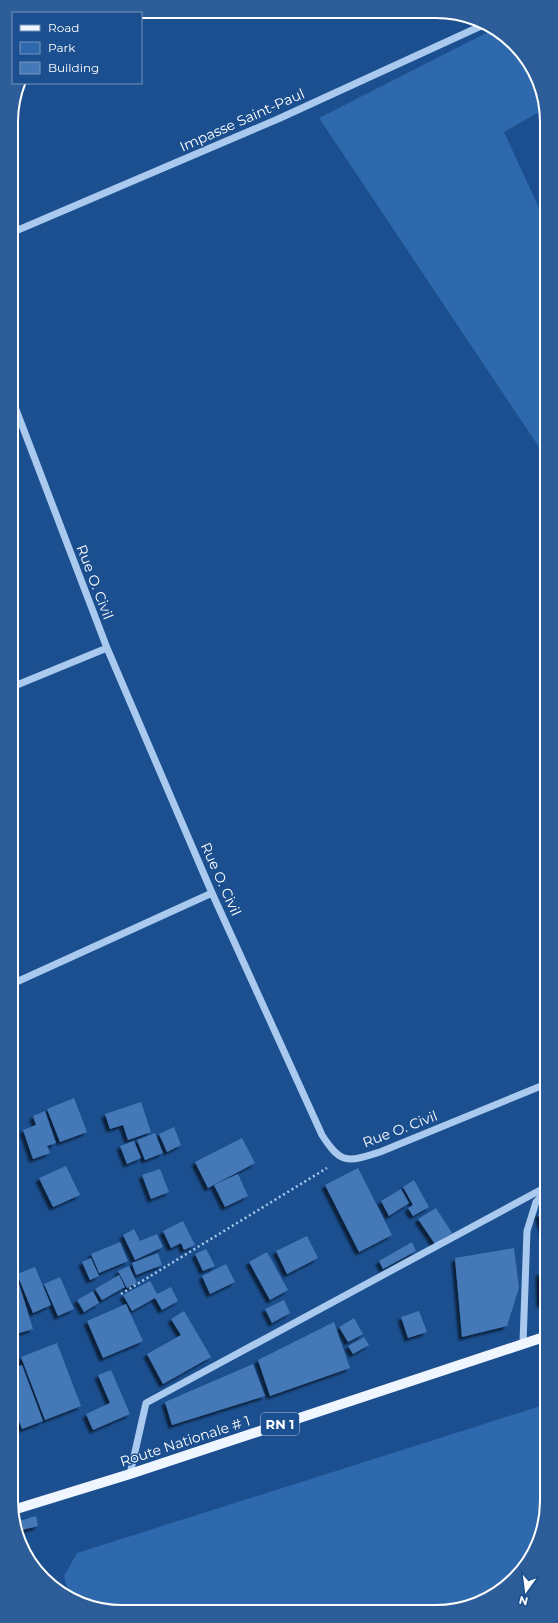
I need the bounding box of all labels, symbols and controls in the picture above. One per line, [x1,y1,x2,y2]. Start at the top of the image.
legend [12,12,142,84]
text: Road [48,20,79,35]
text: Park [48,40,76,55]
text: Building [48,60,99,75]
street label: Impasse Saint-Paul [177,84,307,156]
street label: Rue O. Civil [73,542,117,622]
street label: Rue O. Civil [197,839,245,919]
street label: Rue O. Civil [360,1107,440,1151]
street label: Route Nationale # 1 [118,1411,252,1471]
road number: RN 1 [261,1413,299,1435]
north arrow [506,1571,546,1611]
text: N [518,1593,530,1609]

